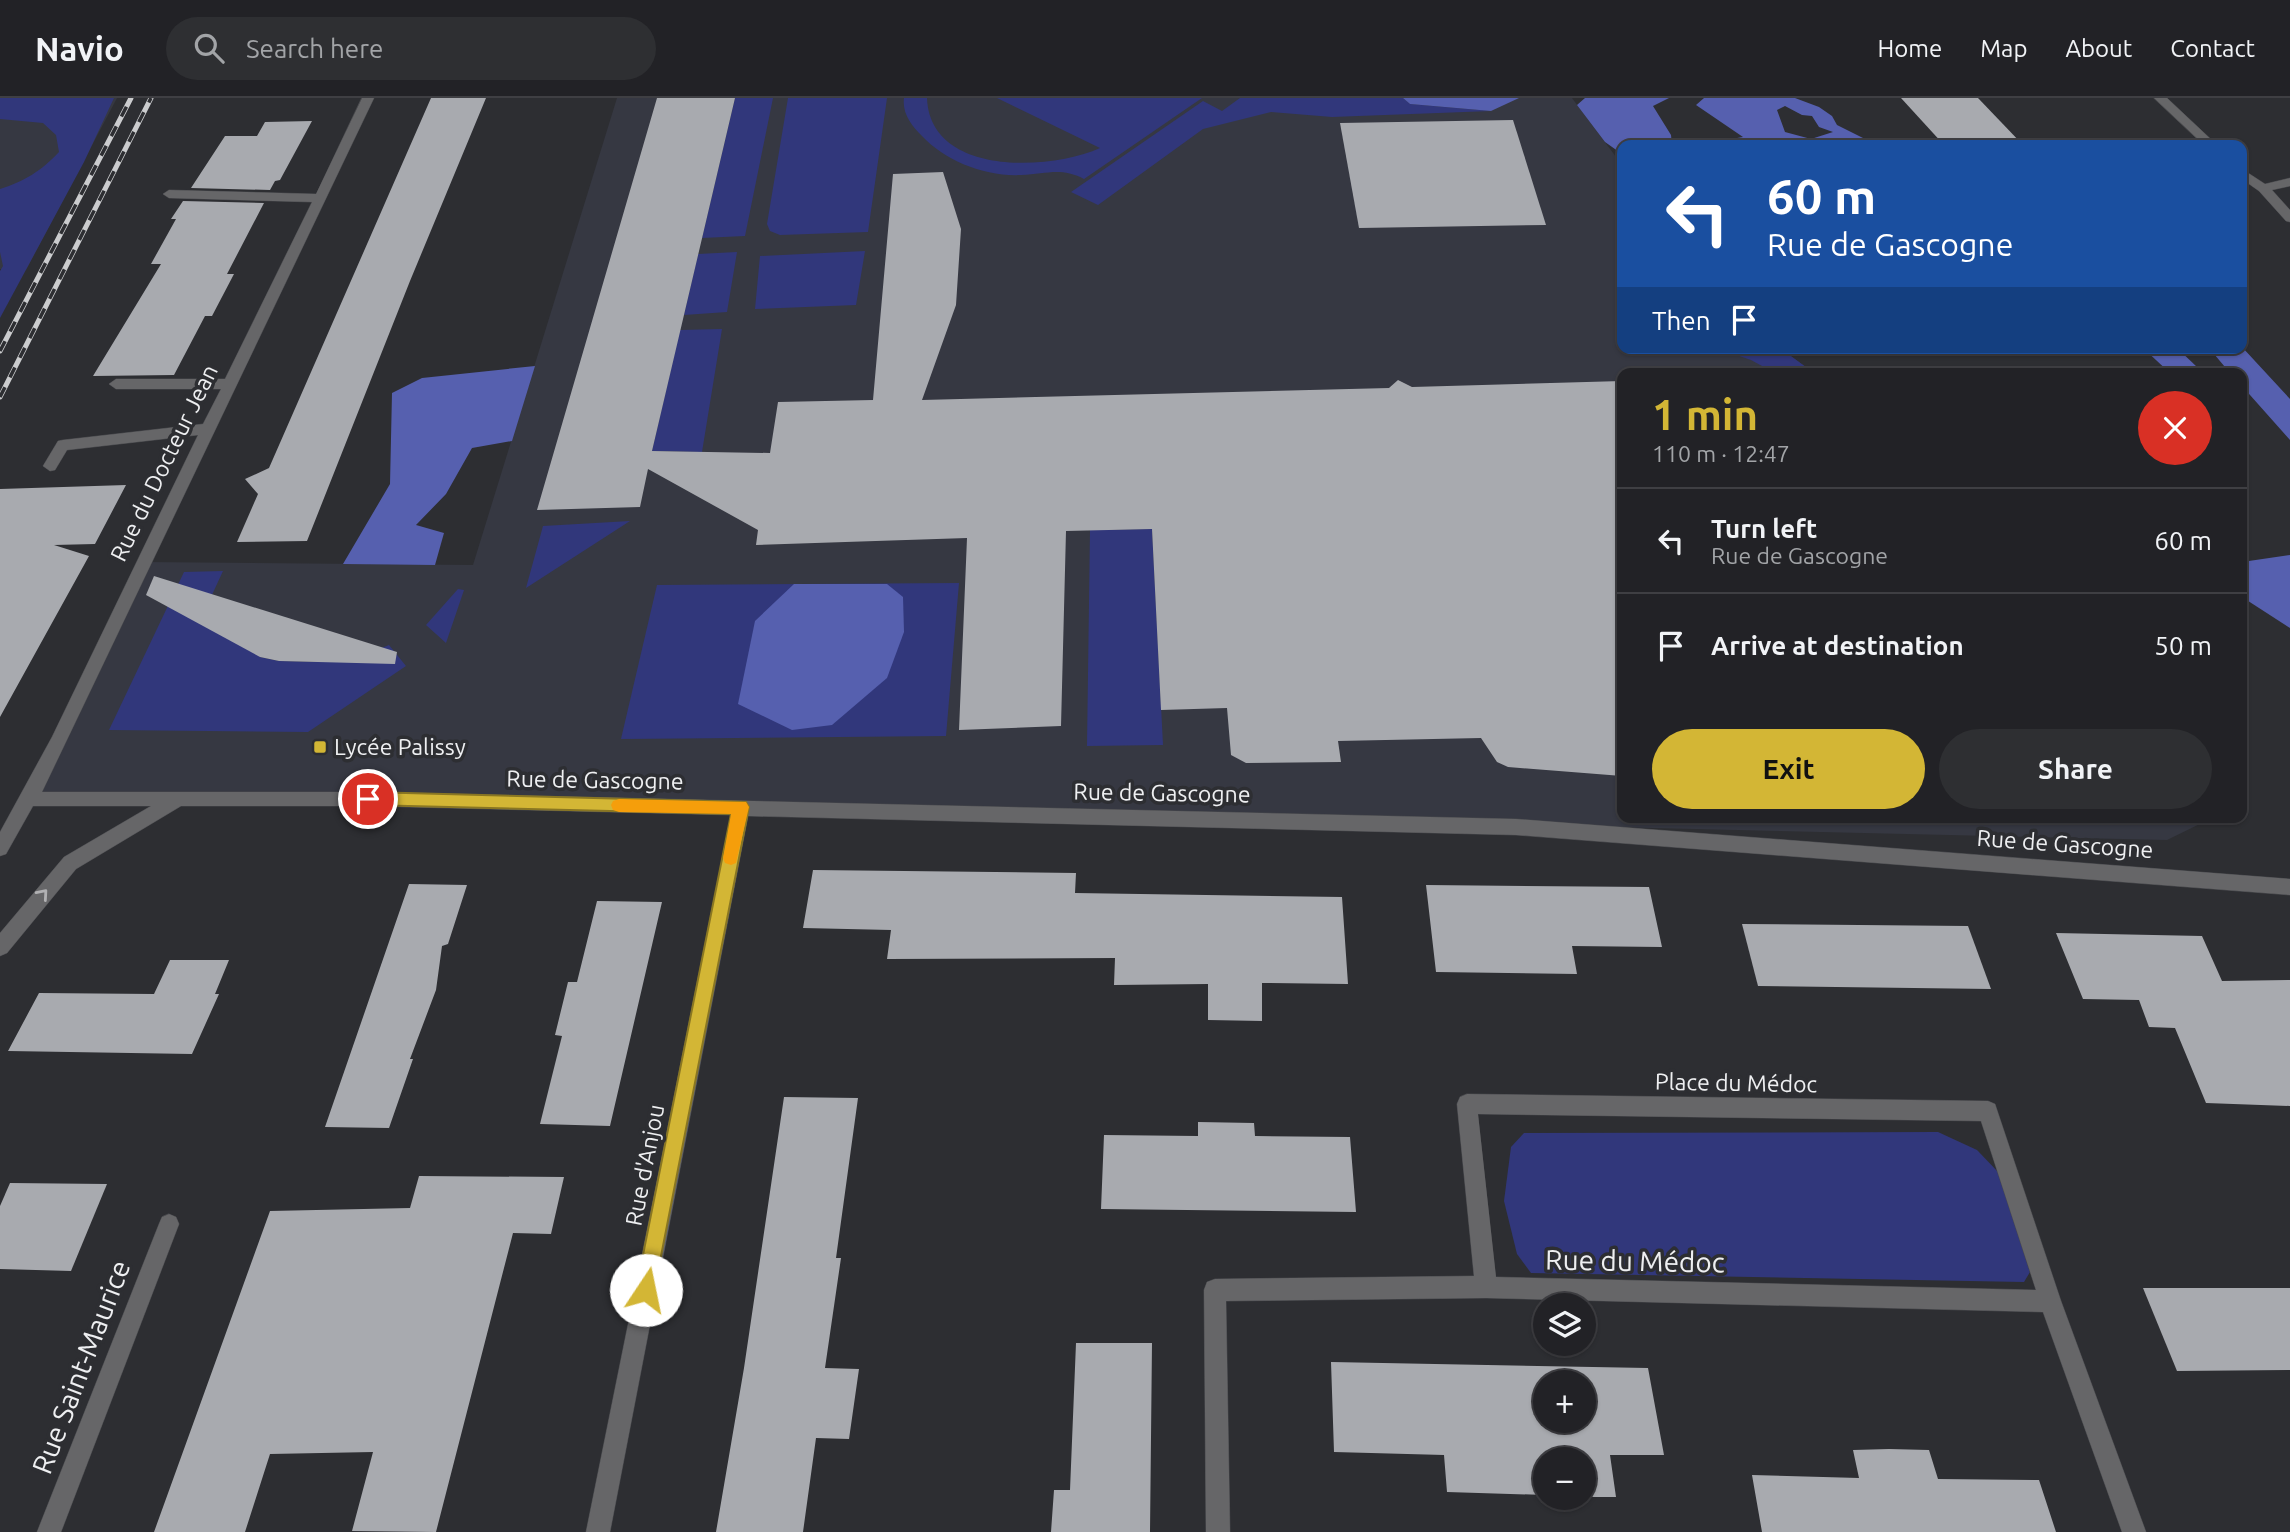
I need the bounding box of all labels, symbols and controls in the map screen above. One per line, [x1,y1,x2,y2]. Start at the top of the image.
search box [166,17,656,80]
icon: search [190,29,228,67]
text: Navio [35,30,124,67]
text: Search here [246,34,383,63]
text: Home [1877,35,1942,62]
text: Map [1980,35,2027,62]
text: About [2065,35,2132,62]
text: Contact [2170,35,2255,62]
icon: left [1652,168,1743,259]
text: 60 m [1767,168,1876,223]
text: Rue de Gascogne [1767,226,2013,262]
icon: arrive [1725,301,1763,339]
text: Then [1652,306,1711,335]
street label: Rue du Docteur Jean [105,360,222,565]
text: 1 min [1652,391,1758,438]
button: close [2138,391,2212,465]
text: 110 m · 12:47 [1652,441,1790,466]
text: Turn left [1711,514,1817,543]
icon: left [1652,522,1690,560]
text: 60 m [2154,526,2212,555]
text: Rue de Gascogne [1711,543,1888,568]
icon: arrive [1652,627,1690,665]
text: Arrive at destination [1711,631,1964,660]
text: 50 m [2154,631,2212,660]
button: Exit [1652,729,1925,809]
button: Share [1939,729,2212,809]
place label: Lycée Palissy [334,734,466,759]
marker: Lycée Palissy [312,739,328,755]
street label: Rue de Gascogne [506,765,684,794]
pin [338,769,398,829]
street label: Rue de Gascogne [1073,778,1251,807]
icon: arrive [349,780,387,818]
street label: Rue de Gascogne [1976,825,2154,862]
one-way arrow [35,890,47,903]
street label: Place du Médoc [1655,1069,1818,1096]
street label: Rue d'Anjou [620,1102,669,1228]
street label: Rue du Médoc [1545,1243,1725,1278]
position arrow [609,1253,683,1327]
street label: Rue Saint-Maurice [26,1256,136,1478]
map controls [1533,1293,1596,1510]
button: layers [1533,1293,1596,1356]
button: + [1533,1370,1596,1433]
button: − [1533,1447,1596,1510]

